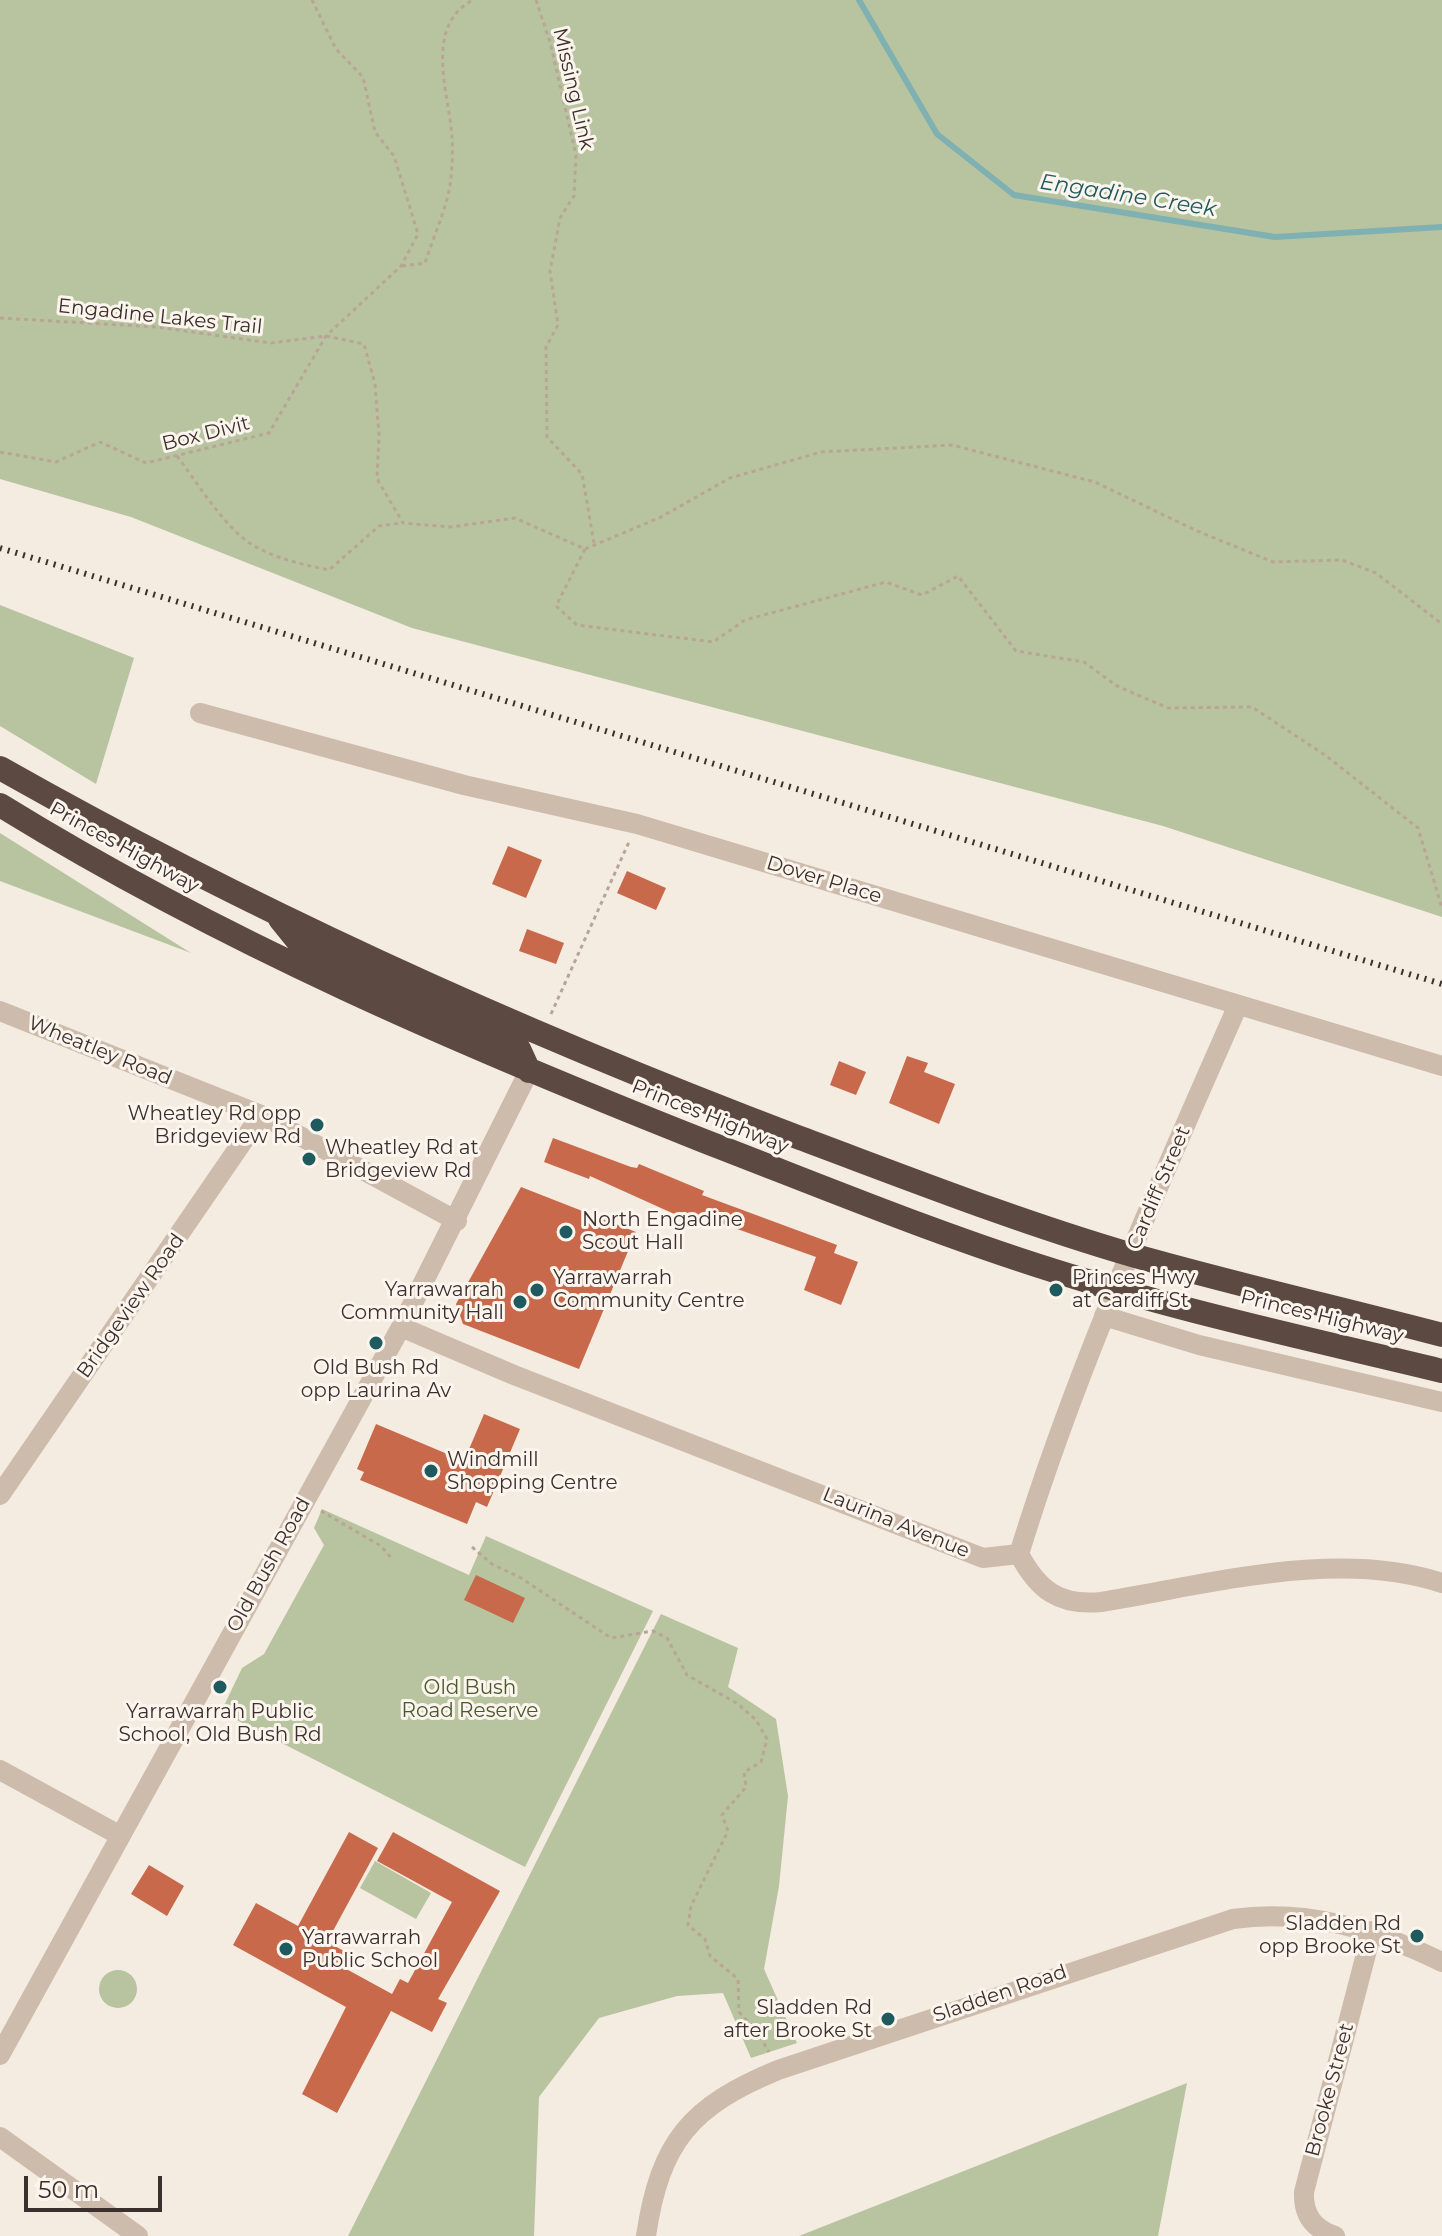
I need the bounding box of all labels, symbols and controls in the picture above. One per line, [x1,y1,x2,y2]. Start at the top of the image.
street label: Missing Link [547,26,599,152]
water label: Engadine Creek [1038,169,1218,223]
street label: Engadine Lakes Trail [57,294,263,340]
street label: Box Divit [160,412,252,456]
street label: Princes Highway [45,797,203,899]
street label: Dover Place [763,851,885,909]
street label: Wheatley Road [25,1011,175,1091]
street label: Princes Highway [628,1075,792,1159]
place label: Wheatley Rd opp Bridgeview Rd [128,1102,301,1149]
marker: Wheatley Rd opp Bridgeview Rd [308,1116,326,1134]
street label: Cardiff Street [1122,1123,1196,1253]
place label: Wheatley Rd at Bridgeview Rd [325,1136,479,1183]
marker: Wheatley Rd at Bridgeview Rd [300,1150,318,1168]
place label: North Engadine Scout Hall [582,1208,743,1255]
marker: North Engadine Scout Hall [557,1223,575,1241]
street label: Bridgeview Road [72,1229,190,1383]
place label: Yarrawarrah Community Centre [553,1266,745,1313]
place label: Princes Hwy at Cardiff St [1072,1266,1195,1313]
place label: Yarrawarrah Community Hall [341,1278,504,1325]
marker: Yarrawarrah Community Centre [528,1281,546,1299]
marker: Princes Hwy at Cardiff St [1047,1281,1065,1299]
street label: Princes Highway [1238,1285,1406,1349]
marker: Yarrawarrah Community Hall [511,1293,529,1311]
marker: Old Bush Rd opp Laurina Av [367,1334,385,1352]
place label: Old Bush Rd opp Laurina Av [301,1356,451,1403]
place label: Windmill Shopping Centre [447,1448,618,1495]
marker: Windmill Shopping Centre [422,1462,440,1480]
street label: Laurina Avenue [819,1483,973,1563]
street label: Old Bush Road [222,1493,316,1637]
park label: Old Bush Road Reserve [402,1676,538,1723]
marker: Yarrawarrah Public School, Old Bush Rd [211,1678,229,1696]
place label: Yarrawarrah Public School, Old Bush Rd [119,1700,321,1747]
place label: Sladden Rd opp Brooke St [1259,1912,1401,1959]
place label: Yarrawarrah Public School [302,1926,438,1973]
marker: Sladden Rd opp Brooke St [1408,1927,1426,1945]
marker: Yarrawarrah Public School [277,1940,295,1958]
street label: Sladden Road [930,1960,1070,2028]
place label: Sladden Rd after Brooke St [723,1996,872,2043]
marker: Sladden Rd after Brooke St [879,2010,897,2028]
street label: Brooke Street [1301,2021,1359,2159]
scale bar [28,2160,166,2210]
text: 50 m [38,2175,99,2204]

